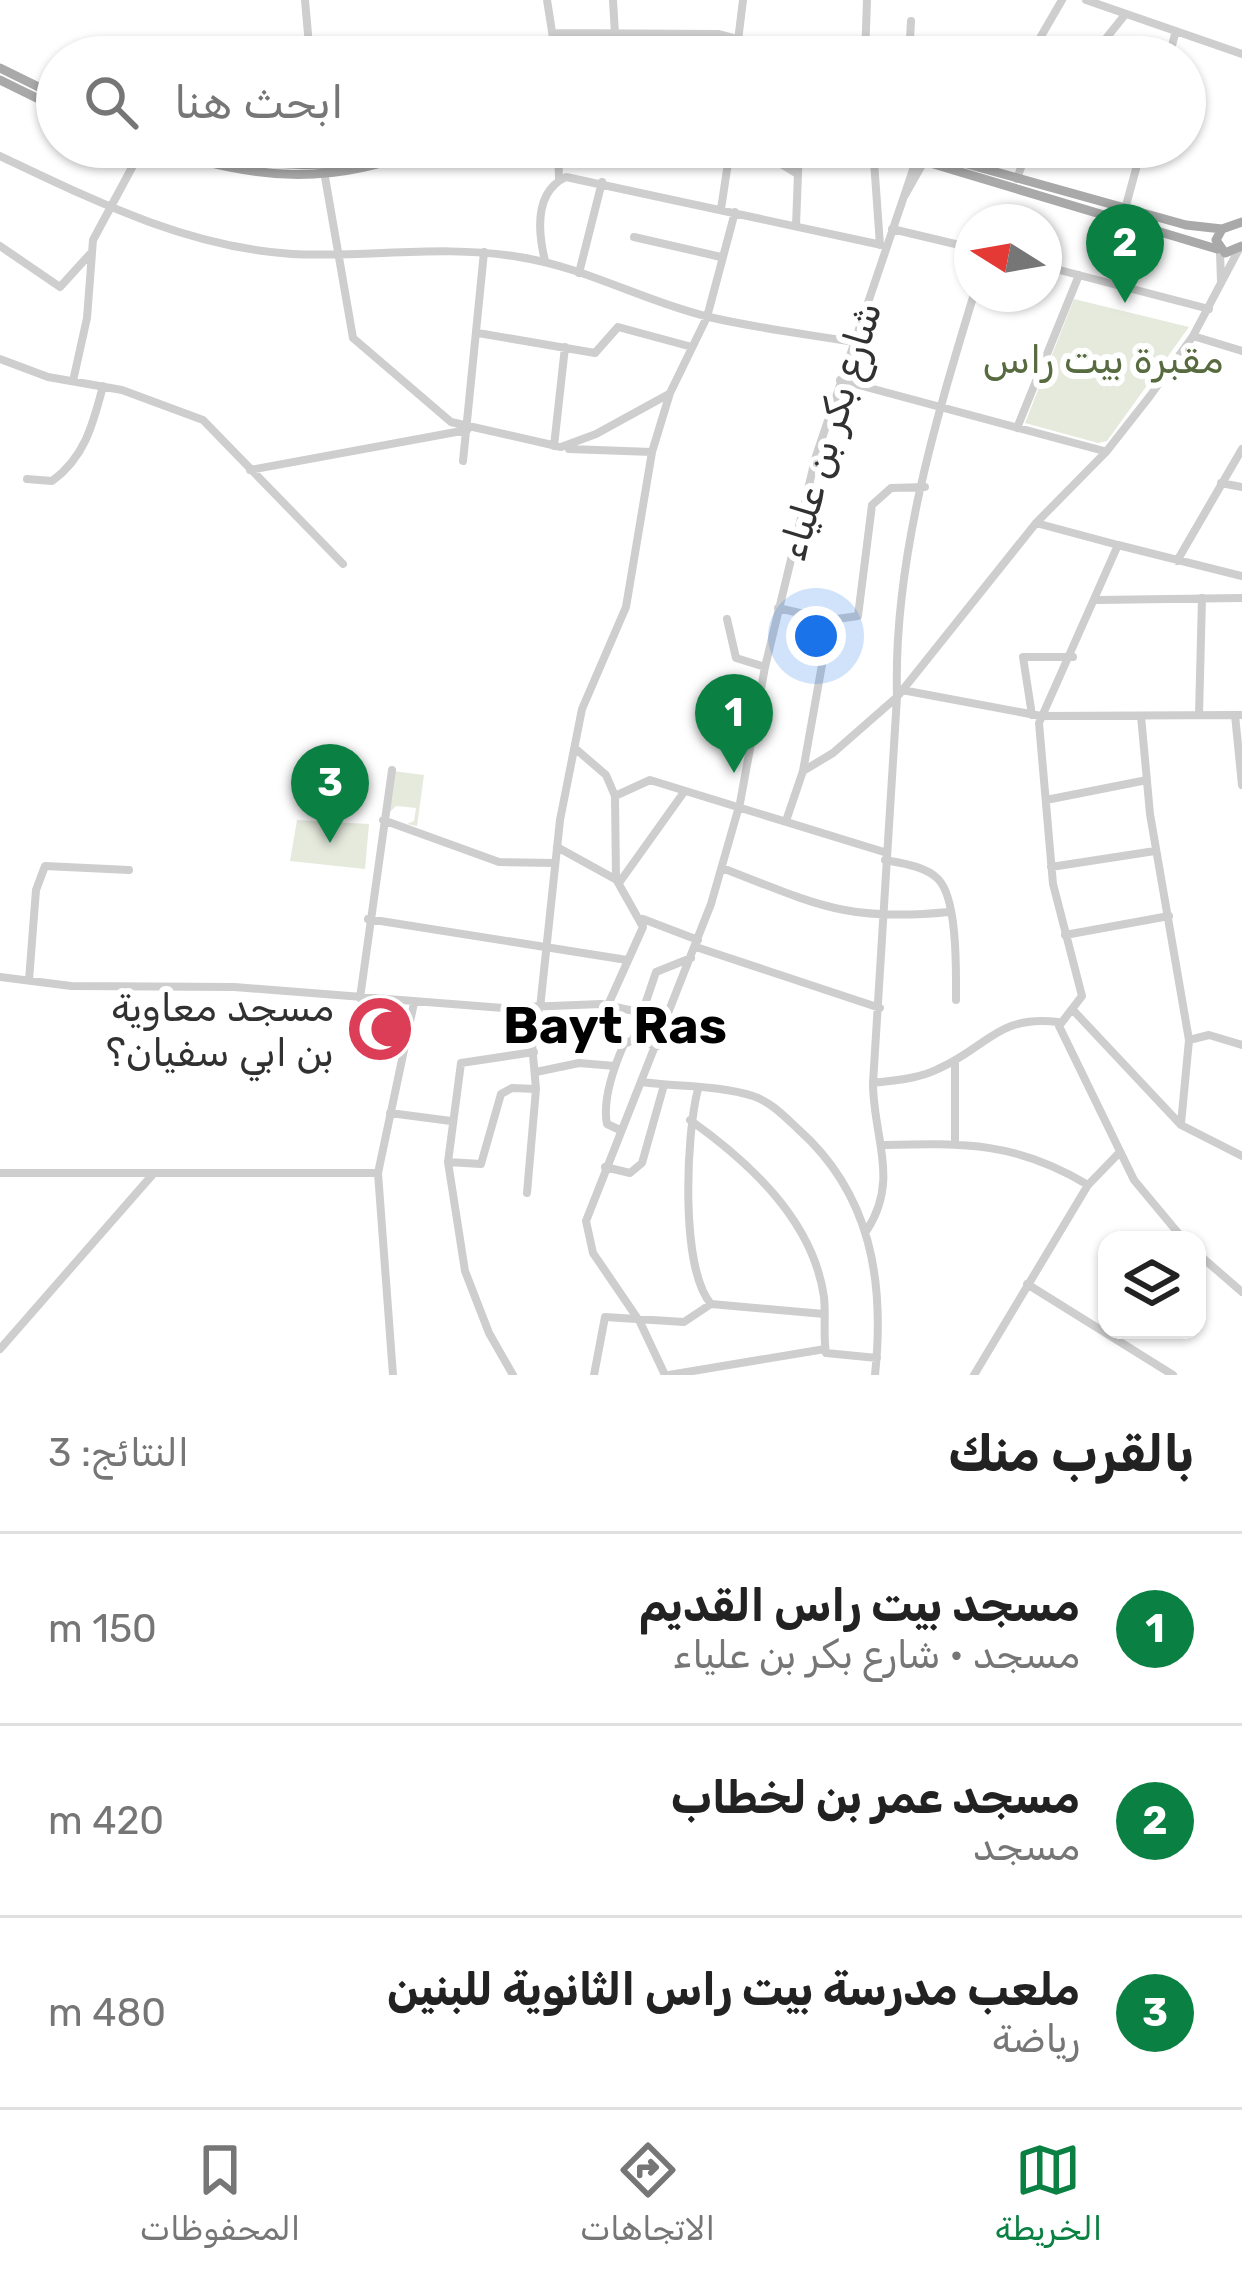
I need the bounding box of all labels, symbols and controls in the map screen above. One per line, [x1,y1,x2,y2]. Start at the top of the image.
search box [36,36,1206,168]
icon: search [78,69,144,135]
text: ابحث هنا [174,76,344,129]
north arrow [954,204,1062,312]
pin: 2 [1086,204,1164,303]
street label: شارع بكر بن علياء [769,296,895,567]
park label: مقبرة بيت راس [982,337,1224,383]
your location [786,606,846,666]
pin: 1 [695,674,773,773]
pin: 3 [291,744,369,843]
place label: مسجد معاوية بن ابي سفيان؟ [106,985,334,1082]
mosque icon: مسجد معاوية بن ابي سفيان؟ [345,994,415,1064]
district label: Bayt Ras [503,995,727,1056]
map controls [1098,1231,1206,1339]
button: layers [1098,1231,1206,1339]
text: بالقرب منك [948,1423,1194,1484]
text: النتائج: 3 [48,1430,189,1476]
text: مسجد بيت راس القديم [638,1579,1080,1632]
text: 150 m [48,1606,157,1652]
text: 1 [1145,1606,1165,1652]
text: مسجد · شارع بكر بن علياء [672,1632,1080,1678]
text: مسجد عمر بن لخطاب [671,1771,1080,1824]
text: 420 m [48,1798,164,1844]
text: 2 [1142,1798,1168,1844]
text: مسجد [972,1824,1080,1870]
text: ملعب مدرسة بيت راس الثانوية للبنين [387,1963,1080,2016]
text: 480 m [48,1990,166,2036]
text: 3 [1142,1990,1168,2036]
text: رياضة [992,2016,1080,2062]
tab: المحفوظات [140,2137,300,2248]
tab: الاتجاهات [580,2137,715,2248]
tab: الخريطة [995,2137,1102,2248]

